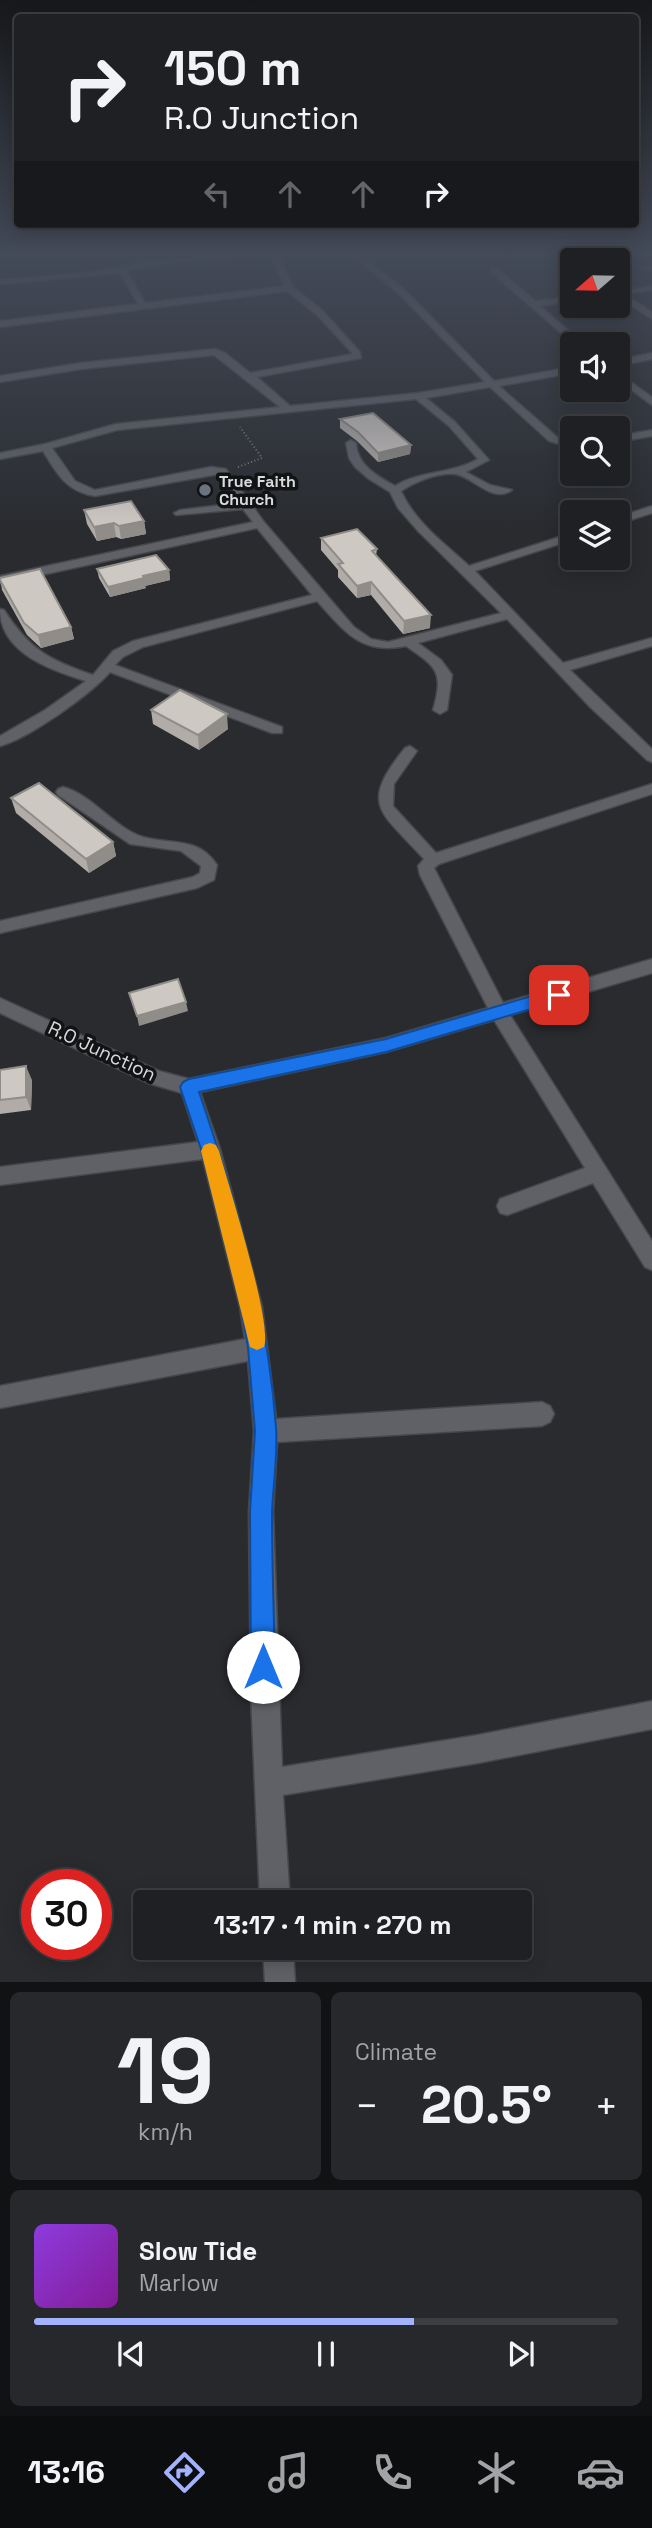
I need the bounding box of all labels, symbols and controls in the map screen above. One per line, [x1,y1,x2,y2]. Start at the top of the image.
text: 150 m [164,37,302,99]
icon: right [49,42,140,133]
text: R.O Junction [164,98,359,138]
icon: left [198,175,236,213]
icon: ahead [271,175,309,213]
icon: ahead [344,175,382,213]
icon: right [417,175,455,213]
north arrow [560,248,630,318]
map controls [560,248,630,570]
button: sound [560,332,630,402]
button: search [560,416,630,486]
place label: True Faith Church [219,471,296,510]
marker: True Faith Church [197,482,213,498]
button: layers [560,500,630,570]
pin [529,965,589,1025]
icon: arrive [540,976,578,1014]
street label: R.O Junction [44,1015,160,1087]
position arrow [226,1630,300,1704]
speed limit sign: 30 [21,1869,112,1960]
text: 13:17 · 1 min · 270 m [214,1908,451,1942]
text: 19 [117,2013,214,2130]
text: Climate [355,2037,437,2067]
text: 20.5° [421,2072,552,2138]
text: − [355,2082,379,2130]
text: + [594,2082,618,2130]
text: km/h [138,2117,193,2147]
text: Slow Tide [139,2234,257,2268]
text: Marlow [139,2268,219,2298]
icon: previous [112,2335,150,2373]
icon: pause [307,2335,345,2373]
icon: next [502,2335,540,2373]
icon: directions [160,2448,209,2497]
icon: music [264,2448,313,2497]
icon: phone [368,2448,417,2497]
icon: climate [472,2448,521,2497]
icon: car [576,2448,625,2497]
text: 13:16 [27,2452,105,2492]

